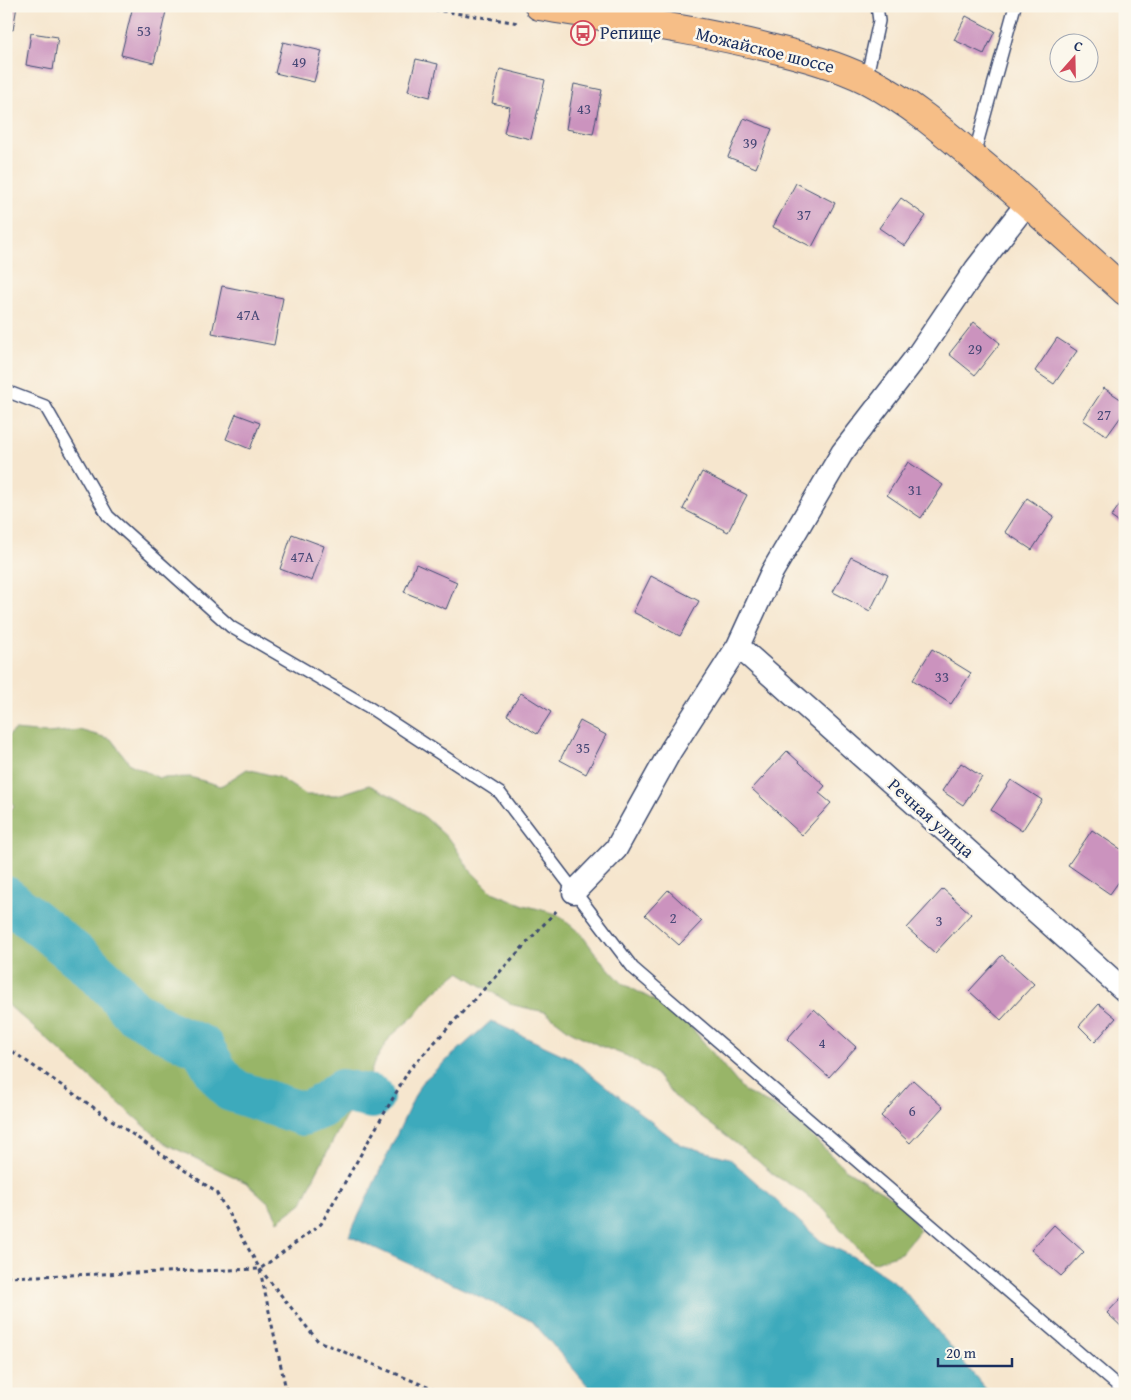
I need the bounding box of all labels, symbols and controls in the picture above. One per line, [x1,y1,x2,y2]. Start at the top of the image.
place label: Репище [600,19,661,46]
street label: Можайское шоссе [693,19,837,80]
house number: 53 [137,20,151,41]
bus stop icon: Репище [570,20,596,46]
north arrow [1048,32,1098,82]
text: С [1071,35,1086,57]
house number: 49 [292,51,306,72]
house number: 43 [577,98,591,119]
house number: 39 [743,132,757,153]
house number: 37 [797,204,811,225]
house number: 47А [236,304,260,325]
house number: 29 [968,338,982,359]
house number: 27 [1097,404,1111,425]
house number: 31 [908,479,922,500]
house number: 47А [290,546,314,567]
house number: 33 [935,666,949,687]
house number: 35 [576,737,590,758]
street label: Речная улица [882,771,981,864]
house number: 2 [669,907,677,928]
house number: 3 [935,910,943,931]
house number: 4 [818,1032,826,1053]
house number: 6 [908,1100,916,1121]
scale bar [938,1335,1012,1367]
text: 20 m [946,1342,977,1363]

